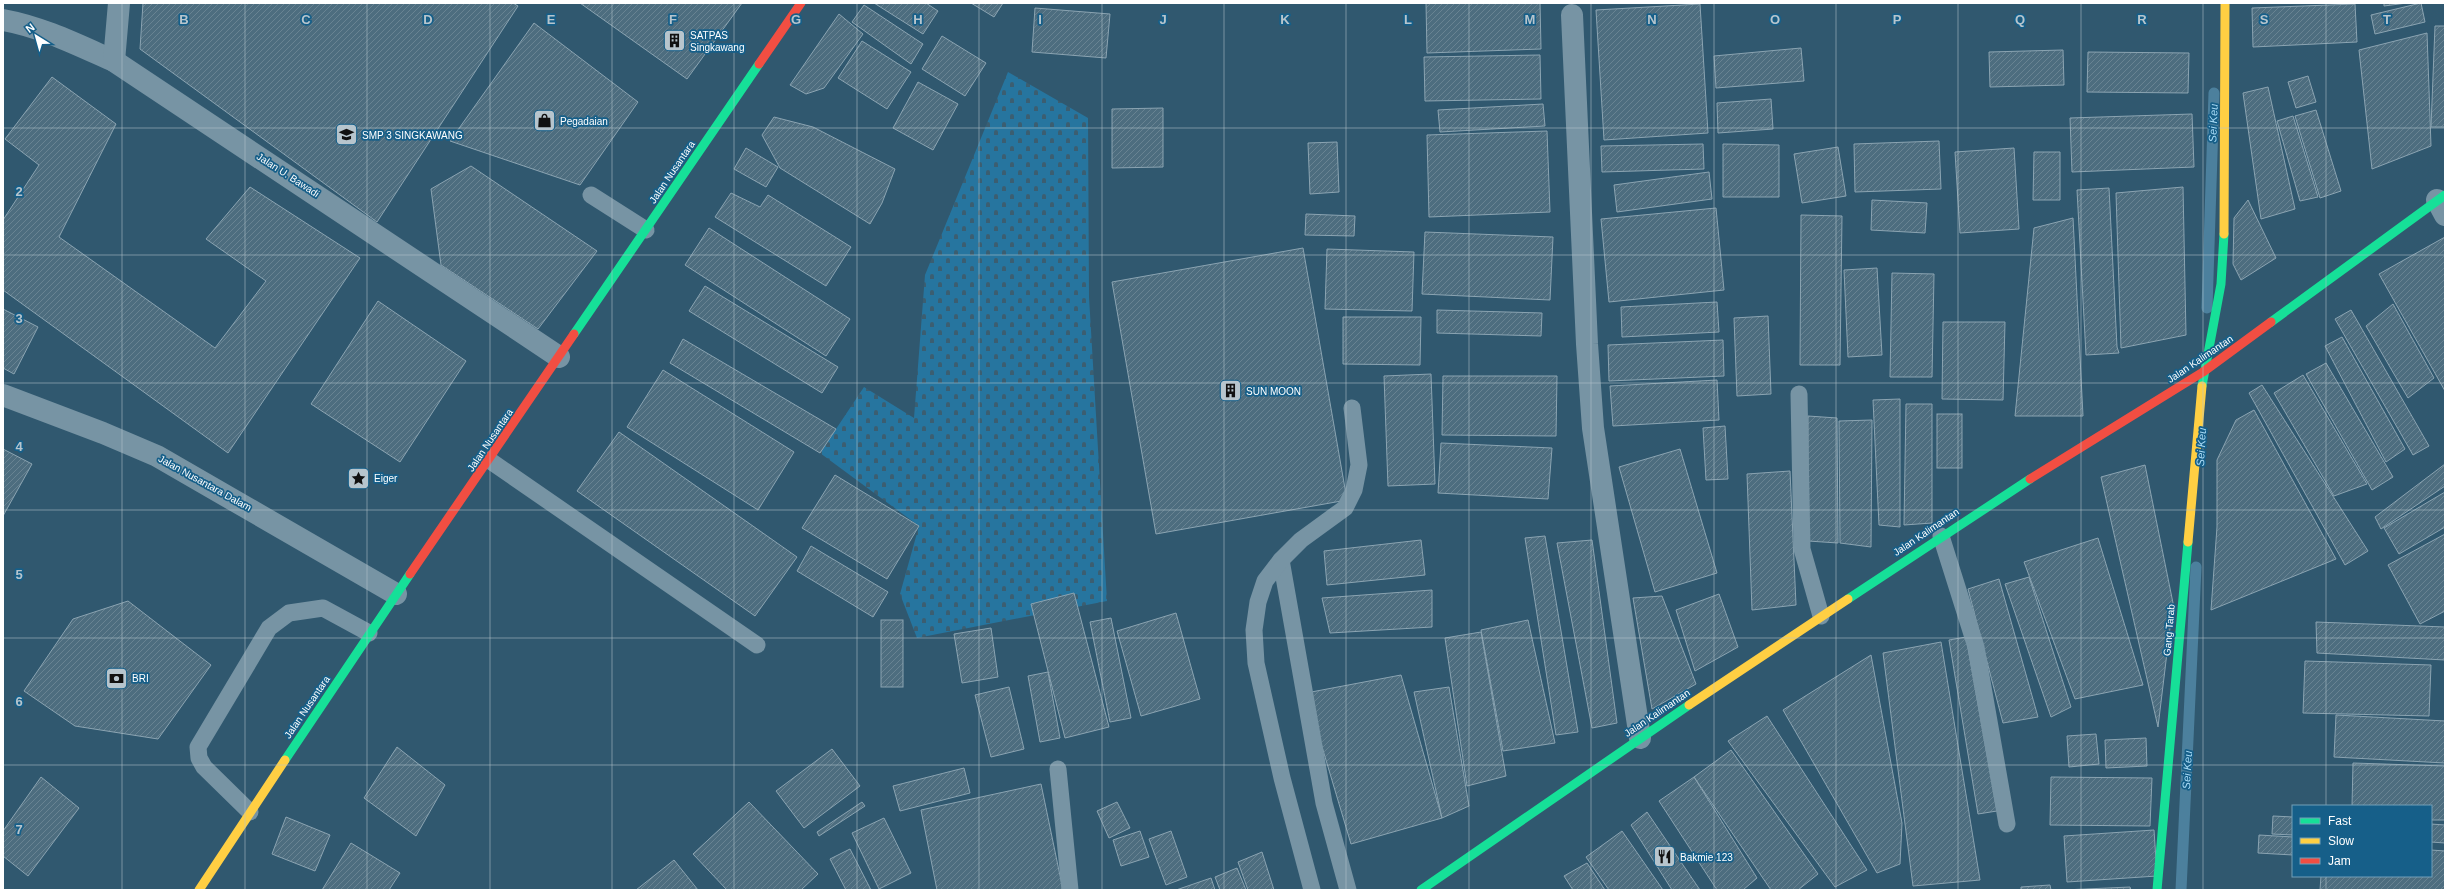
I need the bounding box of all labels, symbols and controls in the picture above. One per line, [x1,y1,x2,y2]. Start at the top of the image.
text: B [179,12,189,27]
text: C [301,12,311,27]
text: D [423,12,433,27]
text: E [547,12,556,27]
text: F [669,12,677,27]
text: G [791,12,801,27]
text: H [913,12,923,27]
text: I [1038,12,1042,27]
text: J [1159,12,1167,27]
text: K [1280,12,1290,27]
text: L [1404,12,1412,27]
text: M [1525,12,1535,27]
text: N [1647,12,1657,27]
text: O [1770,12,1780,27]
text: P [1893,12,1902,27]
text: Q [2015,12,2025,27]
text: R [2137,12,2147,27]
text: S [2260,12,2269,27]
text: T [2383,12,2391,27]
north arrow [16,16,56,56]
text: N [23,21,37,35]
building icon: SATPAS Singkawang [661,28,687,54]
place label: SATPAS Singkawang [690,30,744,53]
water label: Sei Keu [2206,104,2220,142]
shop icon: Pegadaian [531,108,557,134]
place label: Pegadaian [560,116,608,127]
school or university icon: SMP 3 SINGKAWANG [333,122,359,148]
place label: SMP 3 SINGKAWANG [362,130,463,141]
street label: Jalan Nusantara [647,138,697,205]
street label: Jalan U. Bawadi [255,151,321,199]
text: 2 [15,184,23,199]
text: 3 [15,311,23,326]
street label: Jalan Kalimantan [2165,333,2235,385]
building icon: SUN MOON [1217,378,1243,404]
place label: SUN MOON [1246,386,1301,397]
street label: Jalan Nusantara [465,406,515,473]
water label: Sei Keu [2194,427,2208,467]
text: 4 [15,439,23,454]
street label: Jalan Nusantara Dalam [157,453,253,513]
place icon: Eiger [345,465,371,491]
place label: Eiger [374,473,398,484]
street label: Jalan Kalimantan [1891,506,1961,558]
text: 5 [15,567,23,582]
street label: Gang Tarab [2161,603,2177,656]
bank icon: BRI [104,665,130,691]
place label: BRI [132,673,149,684]
street label: Jalan Nusantara [282,673,332,740]
street label: Jalan Kalimantan [1622,687,1692,739]
text: 6 [15,694,23,709]
water label: Sei Keu [2180,750,2194,790]
legend [2292,805,2432,877]
text: Fast [2328,814,2352,828]
text: 7 [15,822,23,837]
text: Slow [2328,834,2354,848]
restaurant icon: Bakmie 123 [1652,844,1678,870]
place label: Bakmie 123 [1680,852,1733,863]
text: Jam [2328,854,2351,868]

